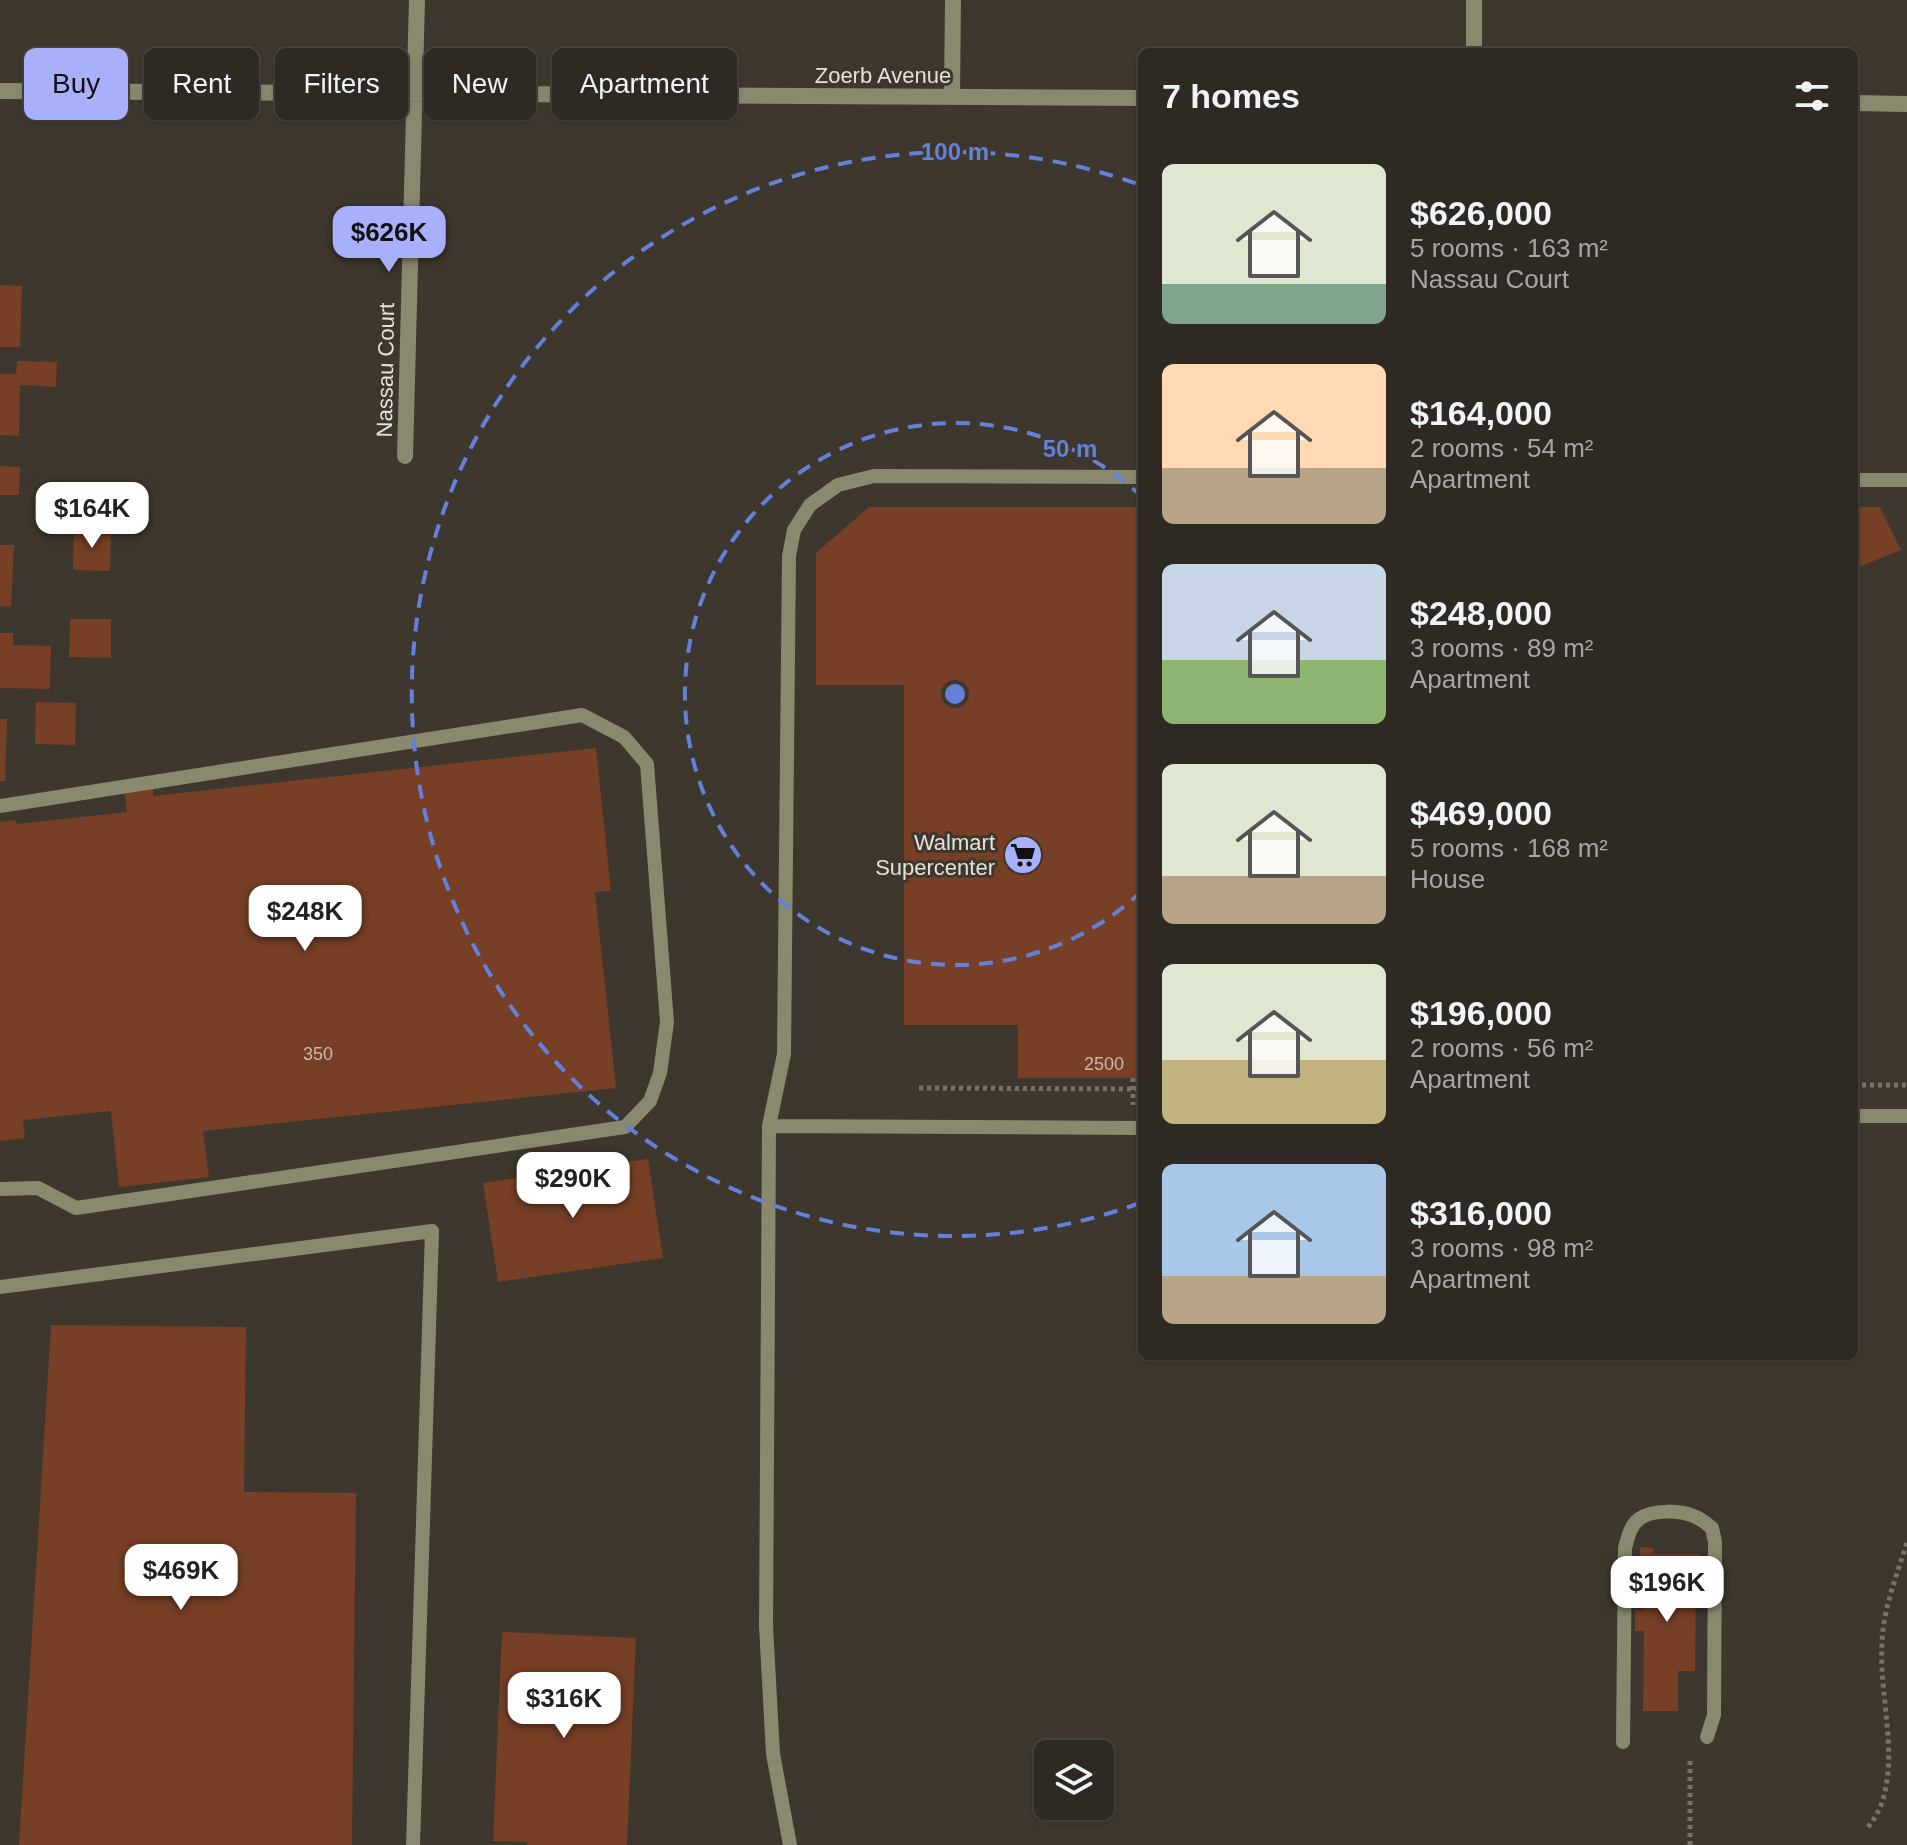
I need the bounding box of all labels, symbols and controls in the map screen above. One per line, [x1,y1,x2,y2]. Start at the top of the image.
chip: Buy [24,48,128,120]
chip: Rent [144,48,259,120]
chip: Filters [275,48,408,120]
chip: New [424,48,536,120]
chip: Apartment [552,48,737,120]
street label: Zoerb Avenue [815,63,951,88]
icon: filters [1790,74,1834,118]
text: 7 homes [1162,77,1300,115]
text: 100 m [921,138,989,165]
text: $626,000 [1410,194,1552,232]
icon: home [1226,196,1322,292]
pin: $626K [333,206,445,274]
text: $626K [351,217,427,247]
text: 5 rooms · 163 m² [1410,233,1608,263]
text: Nassau Court [1410,264,1569,294]
street label: Nassau Court [372,303,399,437]
text: $164,000 [1410,394,1552,432]
icon: home [1226,396,1322,492]
text: 2 rooms · 54 m² [1410,433,1594,463]
text: 50 m [1043,435,1097,462]
text: Apartment [1410,464,1530,494]
pin: $164K [36,482,148,550]
text: $164K [54,493,130,523]
text: $248,000 [1410,594,1552,632]
icon: home [1226,596,1322,692]
text: 3 rooms · 89 m² [1410,633,1594,663]
text: Apartment [1410,664,1530,694]
centre of rings [941,680,969,708]
text: $469,000 [1410,794,1552,832]
icon: home [1226,796,1322,892]
place label: Walmart Supercenter [875,830,995,880]
text: 5 rooms · 168 m² [1410,833,1608,863]
supermarket icon: Walmart Supercenter [1002,834,1044,876]
text: House [1410,864,1485,894]
pin: $248K [249,885,361,953]
text: $248K [267,896,343,926]
text: $196,000 [1410,994,1552,1032]
icon: home [1226,996,1322,1092]
text: 2 rooms · 56 m² [1410,1033,1594,1063]
house number: 350 [303,1044,333,1064]
house number: 2500 [1084,1054,1124,1074]
text: Apartment [1410,1064,1530,1094]
pin: $290K [517,1152,629,1220]
text: $290K [535,1163,611,1193]
text: $316,000 [1410,1194,1552,1232]
icon: home [1226,1196,1322,1292]
text: 3 rooms · 98 m² [1410,1233,1594,1263]
text: Apartment [1410,1264,1530,1294]
pin: $469K [125,1544,237,1612]
text: $469K [143,1555,219,1585]
pin: $196K [1611,1556,1723,1624]
text: $196K [1629,1567,1705,1597]
pin: $316K [508,1672,620,1740]
text: $316K [526,1683,602,1713]
map controls [1034,1740,1114,1820]
button: layers [1034,1740,1114,1820]

